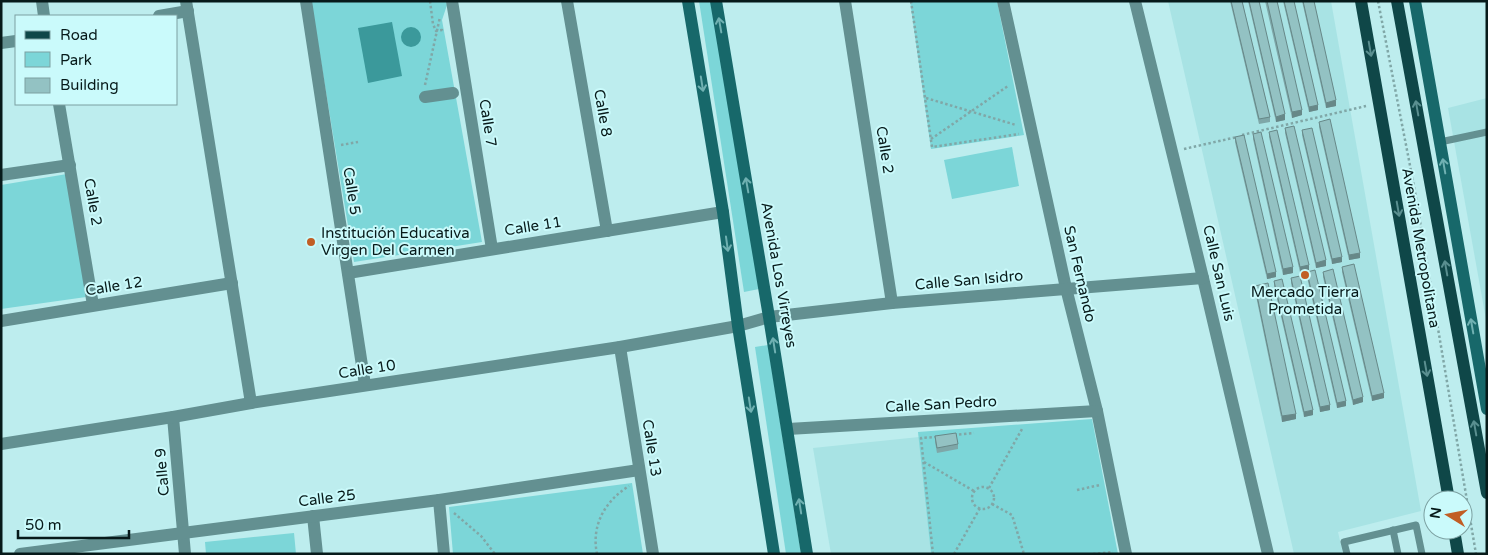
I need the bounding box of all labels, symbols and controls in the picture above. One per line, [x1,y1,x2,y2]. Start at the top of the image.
legend [15,15,178,105]
one-way arrow [714,17,724,33]
text: Road [60,26,98,44]
one-way arrow [1365,41,1375,57]
text: Park [60,51,92,69]
text: Building [60,76,119,94]
one-way arrow [697,76,707,92]
street label: Calle 8 [590,88,616,138]
street label: Calle 7 [475,98,501,148]
one-way arrow [1411,101,1421,117]
street label: Calle 2 [872,125,898,175]
one-way arrow [1438,159,1448,175]
street label: Calle 5 [339,166,365,216]
street label: Avenida Metropolitana [1398,166,1444,330]
street label: Calle 2 [80,177,106,227]
one-way arrow [741,177,751,193]
street label: Avenida Los Virreyes [757,201,801,349]
one-way arrow [1393,201,1403,217]
street label: Calle 11 [503,213,563,239]
street label: Calle San Luis [1199,223,1239,323]
place label: Institución Educativa Virgen Del Carmen [321,224,470,259]
street label: San Fernando [1060,224,1100,324]
marker: Institución Educativa Virgen Del Carmen [305,236,317,248]
one-way arrow [722,236,732,252]
one-way arrow [1440,261,1450,277]
street label: Calle San Isidro [914,266,1024,294]
marker: Mercado Tierra Prometida [1299,269,1311,281]
street label: Calle 12 [84,273,144,299]
place label: Mercado Tierra Prometida [1251,283,1359,318]
one-way arrow [1467,319,1477,335]
one-way arrow [769,337,779,353]
street label: Calle 10 [337,356,397,382]
one-way arrow [1421,361,1431,377]
street label: Calle San Pedro [885,392,997,416]
one-way arrow [746,397,756,413]
street label: Calle 13 [639,418,665,478]
one-way arrow [1469,421,1479,437]
street label: Calle 9 [151,447,173,497]
street label: Calle 25 [297,486,357,510]
north arrow [1423,490,1473,540]
one-way arrow [794,498,804,514]
text: N [1426,506,1445,520]
scale bar [18,508,129,540]
text: 50 m [25,516,62,534]

